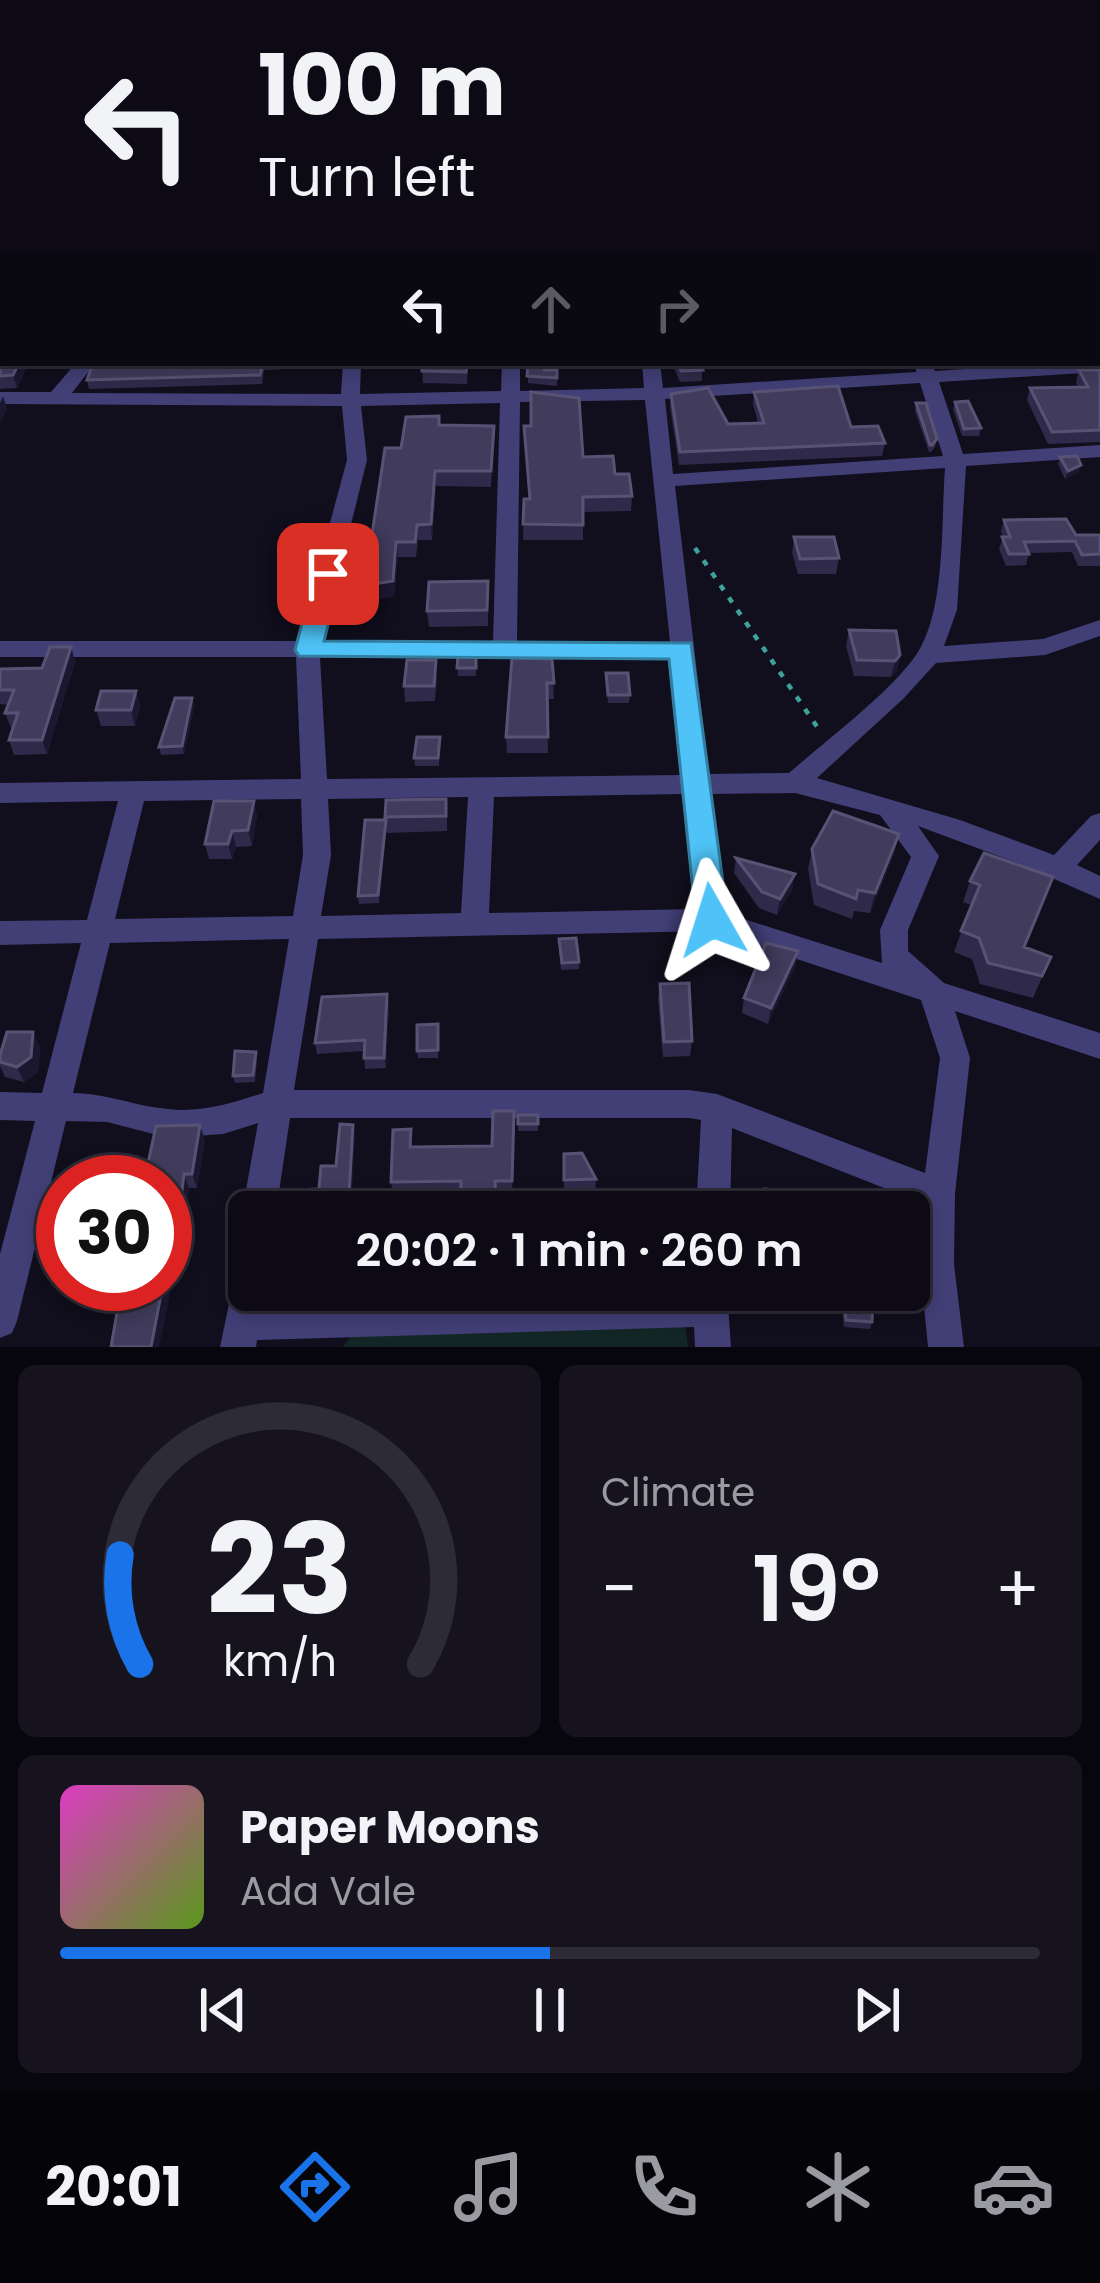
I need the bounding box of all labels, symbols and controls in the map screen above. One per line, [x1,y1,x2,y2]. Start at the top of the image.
text: 100 m [258,27,506,144]
icon: left [60,48,216,204]
text: Turn left [258,139,475,215]
icon: left [392,276,458,342]
icon: ahead [518,276,584,342]
icon: right [644,276,710,342]
pin [277,523,379,625]
icon: arrive [295,541,361,607]
position arrow [649,857,775,983]
speed limit sign: 30 [36,1155,192,1311]
text: 20:02 · 1 min · 260 m [356,1219,802,1282]
text: Climate [601,1465,755,1520]
text: 23 [206,1482,353,1657]
text: 19° [752,1526,881,1653]
text: − [601,1543,637,1635]
text: + [995,1543,1040,1635]
text: km/h [222,1631,337,1691]
text: Paper Moons [240,1796,540,1859]
text: Ada Vale [240,1864,416,1919]
icon: previous [190,1977,256,2043]
icon: pause [517,1977,583,2043]
icon: next [844,1977,910,2043]
icon: directions [273,2145,357,2229]
icon: music [447,2145,531,2229]
icon: phone [622,2145,706,2229]
icon: climate [796,2145,880,2229]
icon: car [971,2145,1055,2229]
text: 20:01 [45,2149,182,2225]

